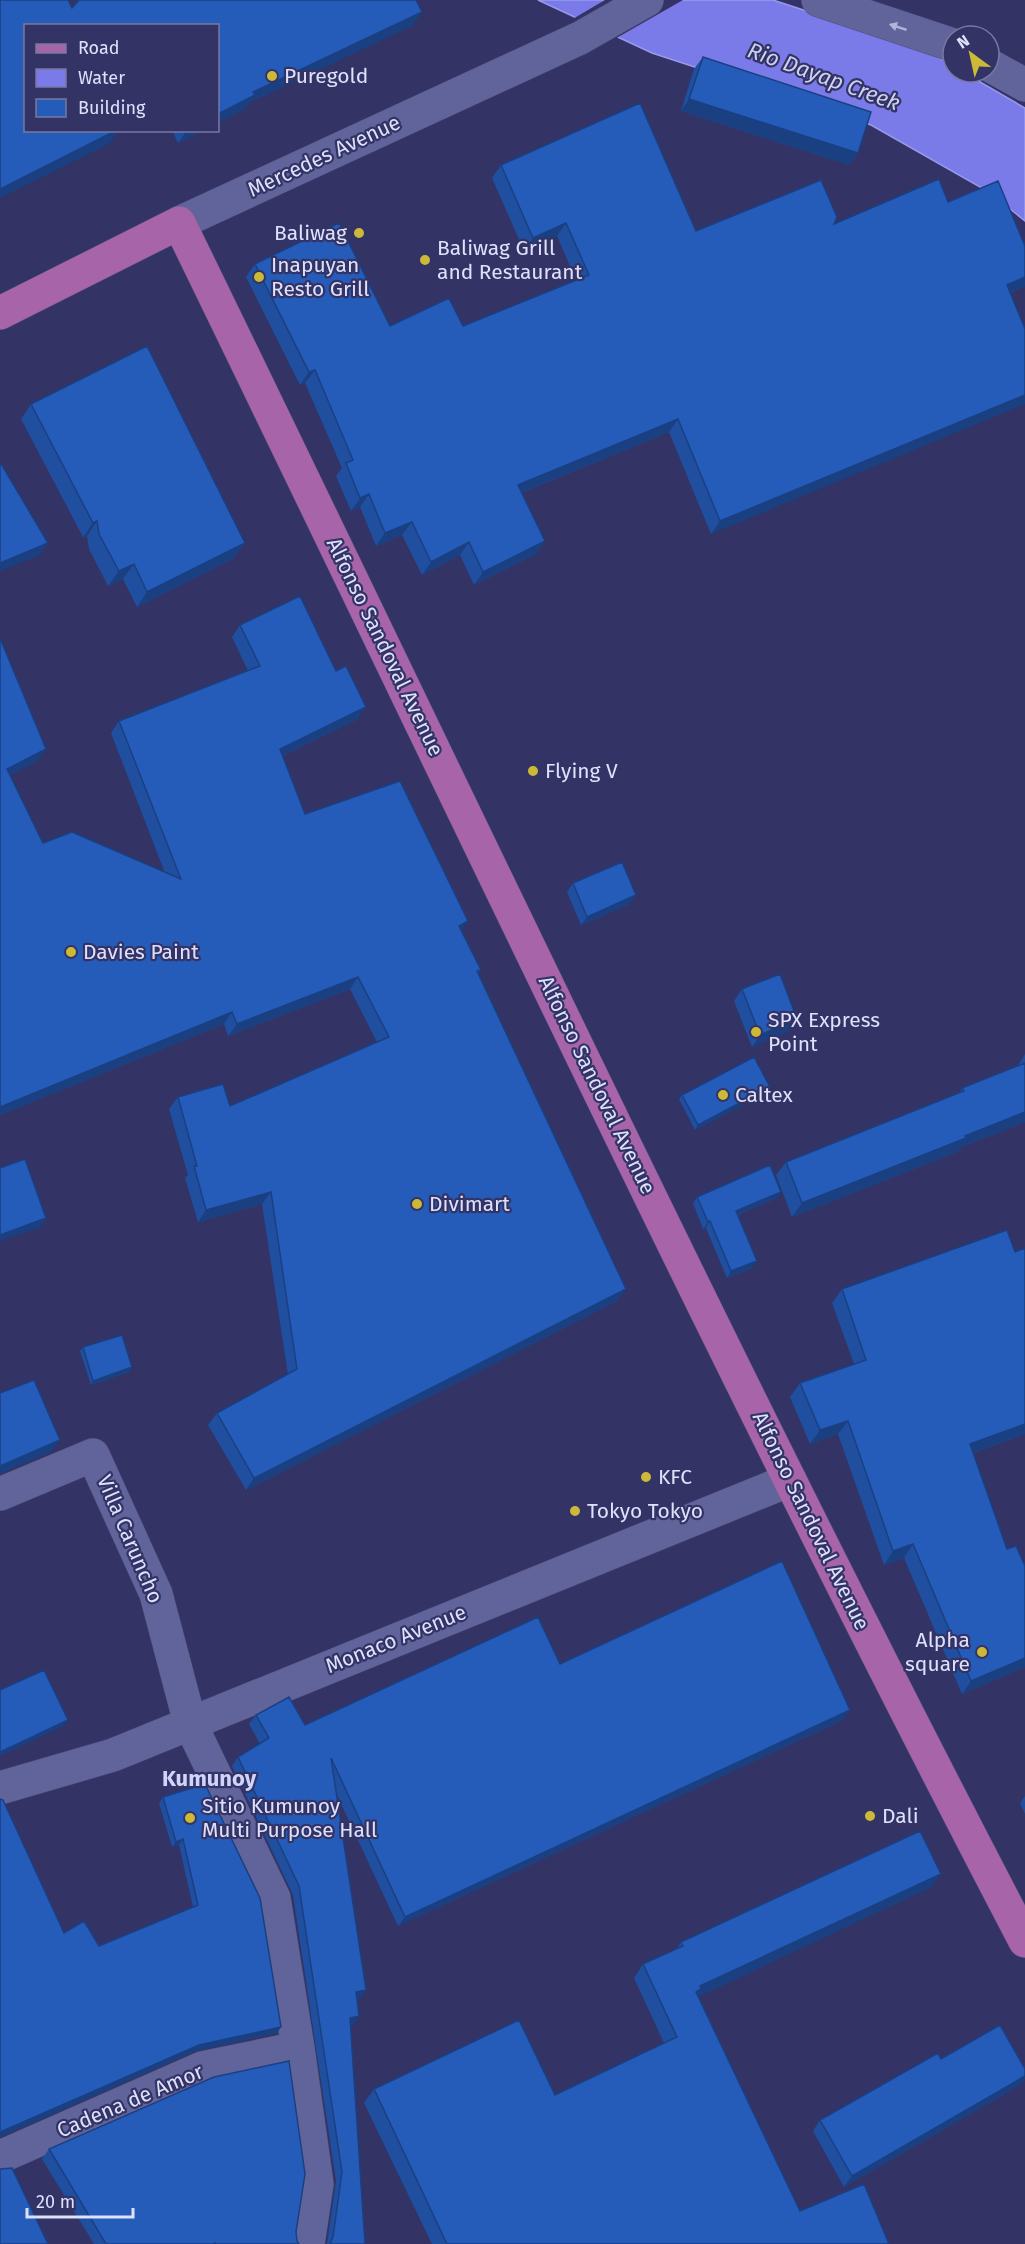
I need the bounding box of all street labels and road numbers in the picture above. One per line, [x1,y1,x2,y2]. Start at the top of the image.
street label: Mercedes Avenue [244,109,404,203]
street label: Alfonso Sandoval Avenue [321,534,449,760]
street label: Alfonso Sandoval Avenue [533,972,661,1198]
street label: Alfonso Sandoval Avenue [747,1408,875,1634]
street label: Villa Caruncho [91,1471,169,1607]
street label: Monaco Avenue [322,1599,470,1679]
street label: Cadena de Amor [53,2059,207,2143]

